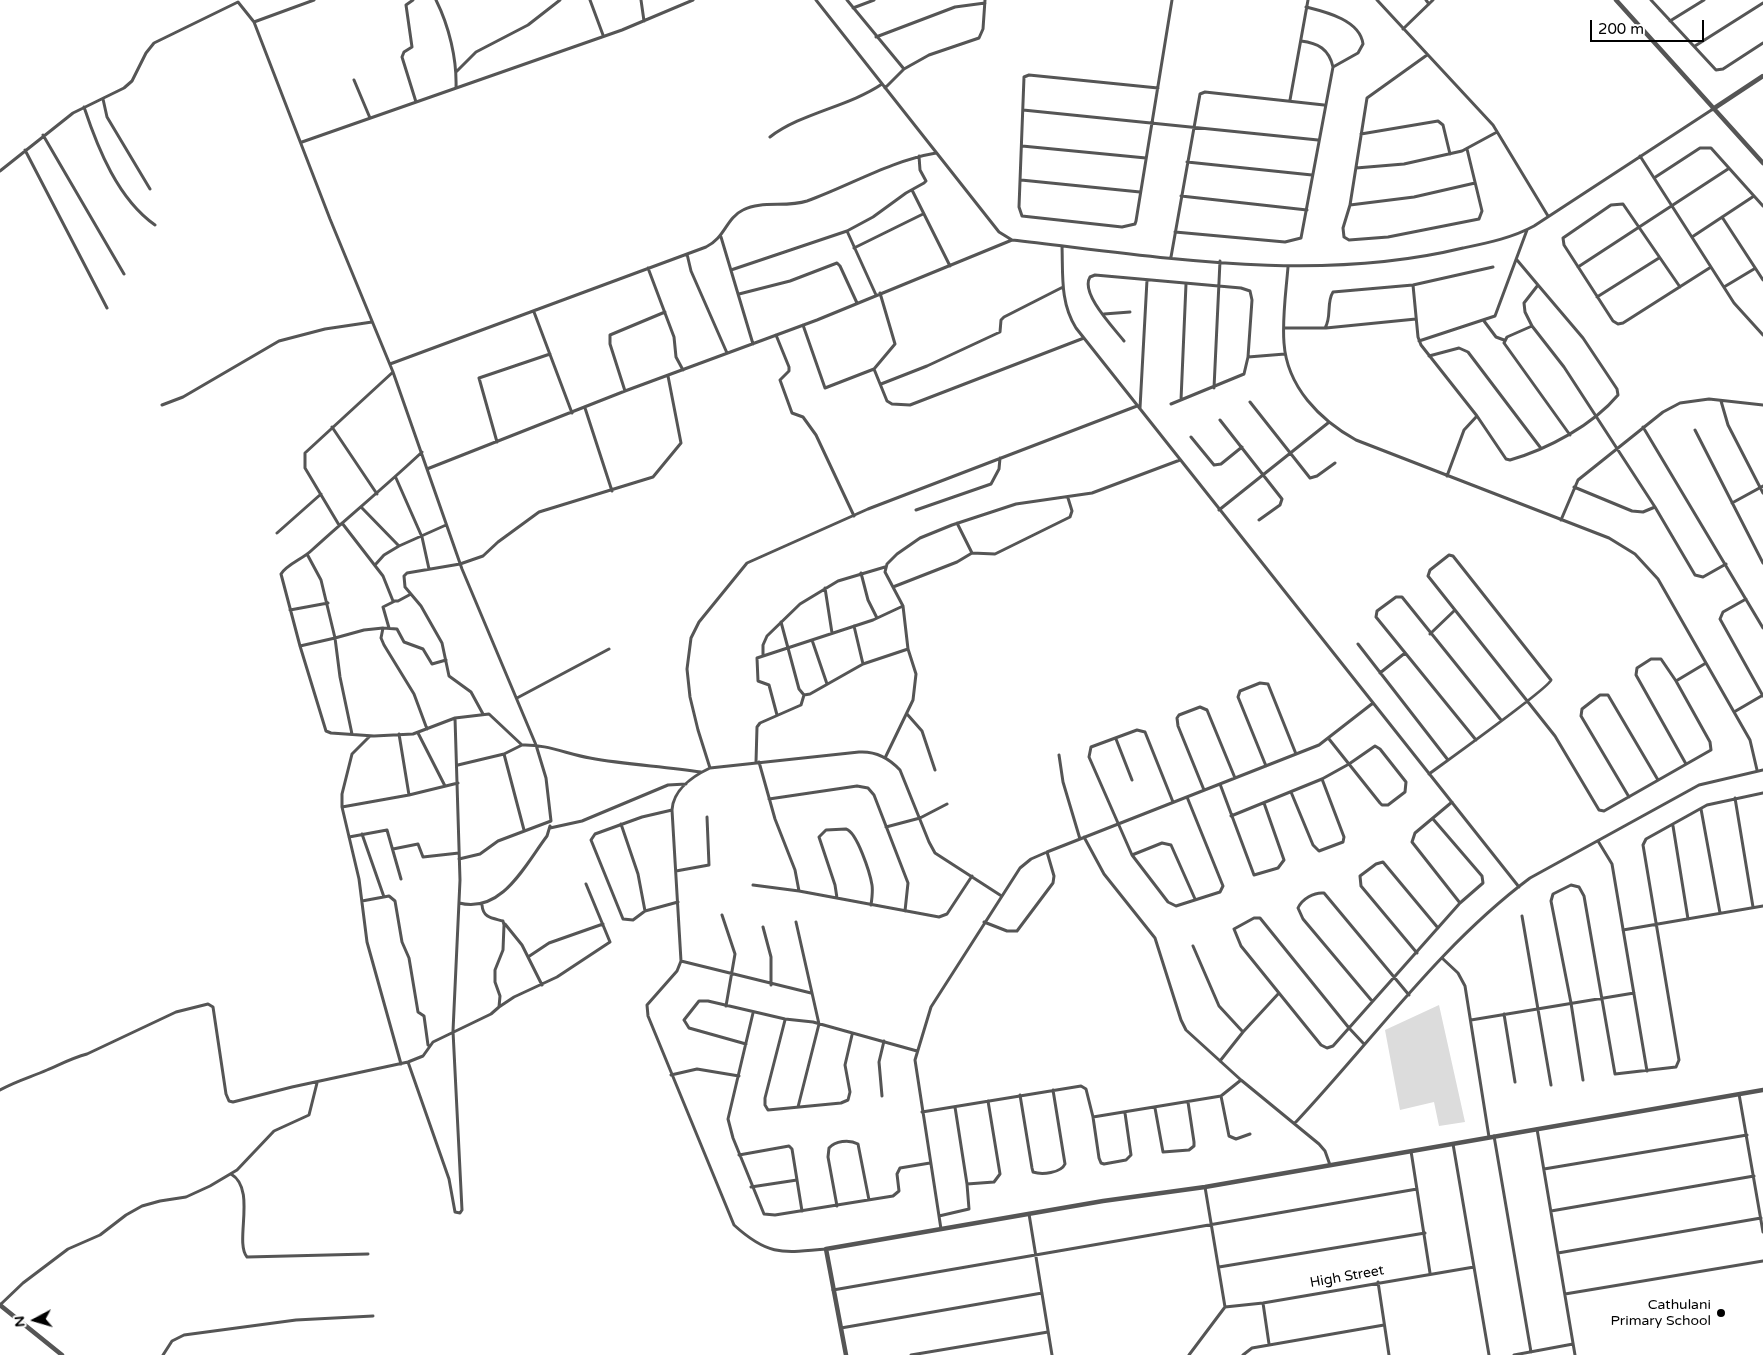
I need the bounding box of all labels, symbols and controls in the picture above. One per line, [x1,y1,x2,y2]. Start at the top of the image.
scale bar [1593,10,1707,42]
text: 200 m [1598,20,1644,38]
street label: High Street [1309,1262,1385,1292]
north arrow [10,1295,60,1345]
place label: Cathulani Primary School [1610,1297,1711,1330]
marker: Cathulani Primary School [1715,1307,1727,1319]
text: N [11,1315,29,1328]

